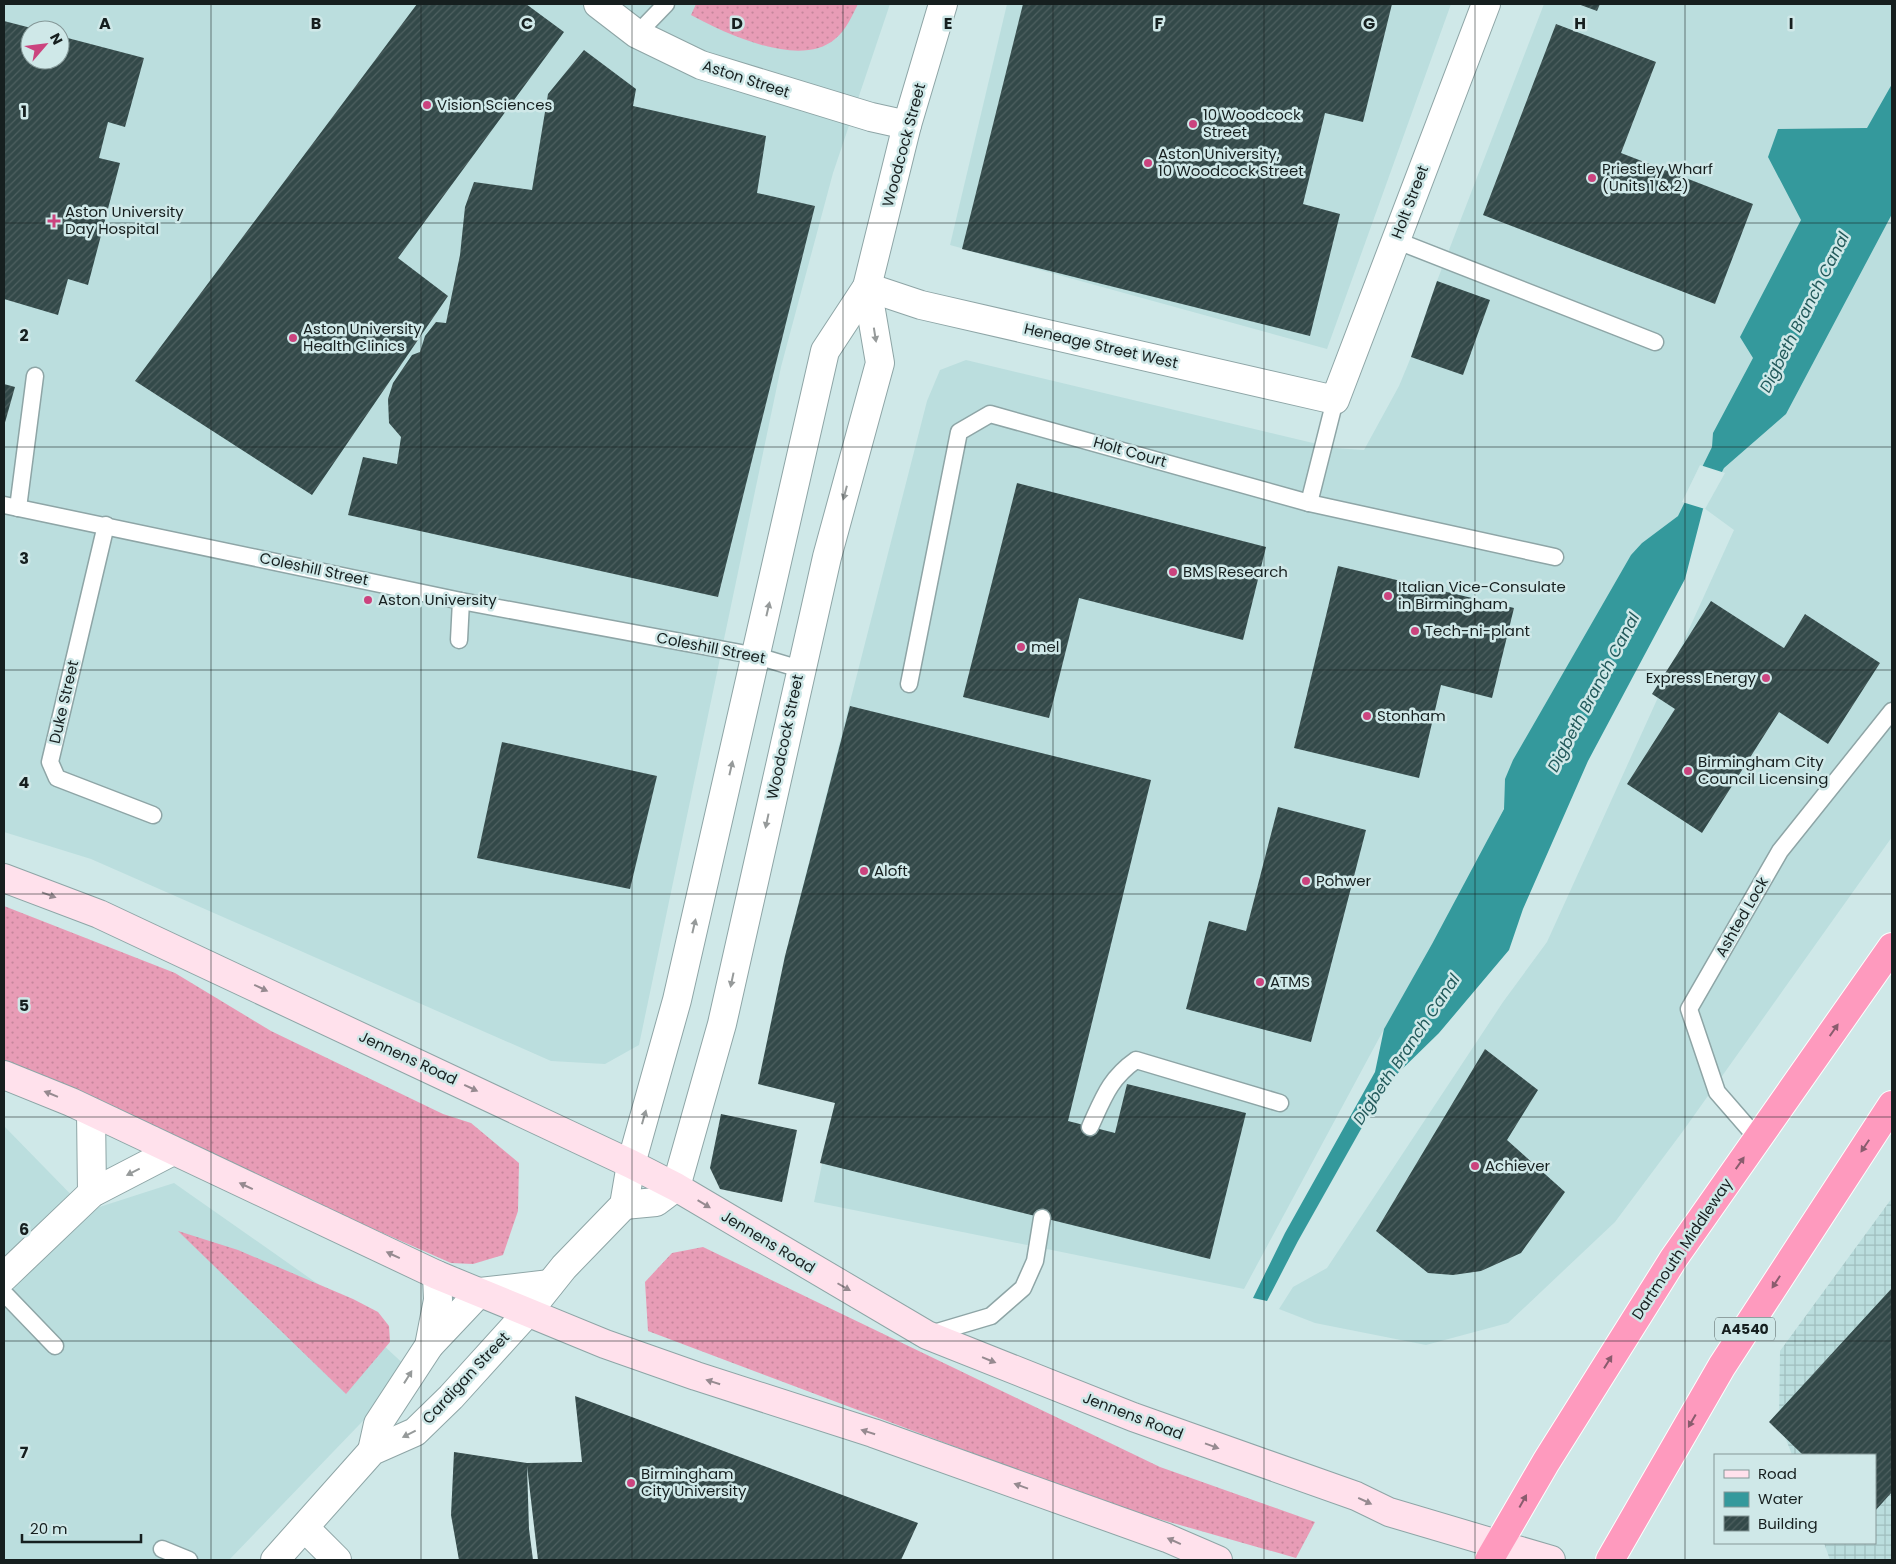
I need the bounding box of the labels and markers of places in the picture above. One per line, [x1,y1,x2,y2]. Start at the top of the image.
place label: Vision Sciences [437,94,552,115]
marker: Vision Sciences [421,99,433,111]
place label: 10 Woodcock Street [1203,104,1301,142]
marker: 10 Woodcock Street [1187,118,1199,130]
place label: Aston University, 10 Woodcock Street [1158,143,1304,181]
marker: Aston University, 10 Woodcock Street [1142,157,1154,169]
place label: Priestley Wharf (Units 1 & 2) [1602,158,1713,196]
marker: Priestley Wharf (Units 1 & 2) [1586,172,1598,184]
place label: Aston University Day Hospital [65,201,184,239]
marker: Aston University Day Hospital [47,214,61,228]
place label: Aston University Health Clinics [303,318,422,356]
marker: Aston University Health Clinics [287,332,299,344]
place label: BMS Research [1183,561,1288,582]
marker: BMS Research [1167,566,1179,578]
place label: Italian Vice-Consulate in Birmingham [1398,576,1566,614]
place label: Aston University [378,589,497,610]
marker: Italian Vice-Consulate in Birmingham [1382,590,1394,602]
marker: Aston University [362,594,374,606]
place label: Tech-ni-plant [1425,620,1530,641]
marker: Tech-ni-plant [1409,625,1421,637]
place label: mel [1031,636,1059,657]
marker: mel [1015,641,1027,653]
place label: Express Energy [1646,667,1757,688]
marker: Express Energy [1760,672,1772,684]
place label: Stonham [1377,705,1446,726]
marker: Stonham [1361,710,1373,722]
place label: Birmingham City Council Licensing [1698,751,1828,789]
marker: Birmingham City Council Licensing [1682,765,1694,777]
place label: Aloft [874,860,908,881]
marker: Aloft [858,865,870,877]
place label: Pohwer [1316,870,1371,891]
marker: Pohwer [1300,875,1312,887]
place label: ATMS [1270,971,1310,992]
marker: ATMS [1254,976,1266,988]
place label: Achiever [1485,1155,1551,1176]
marker: Achiever [1469,1160,1481,1172]
place label: Birmingham City University [641,1463,747,1501]
marker: Birmingham City University [625,1477,637,1489]

